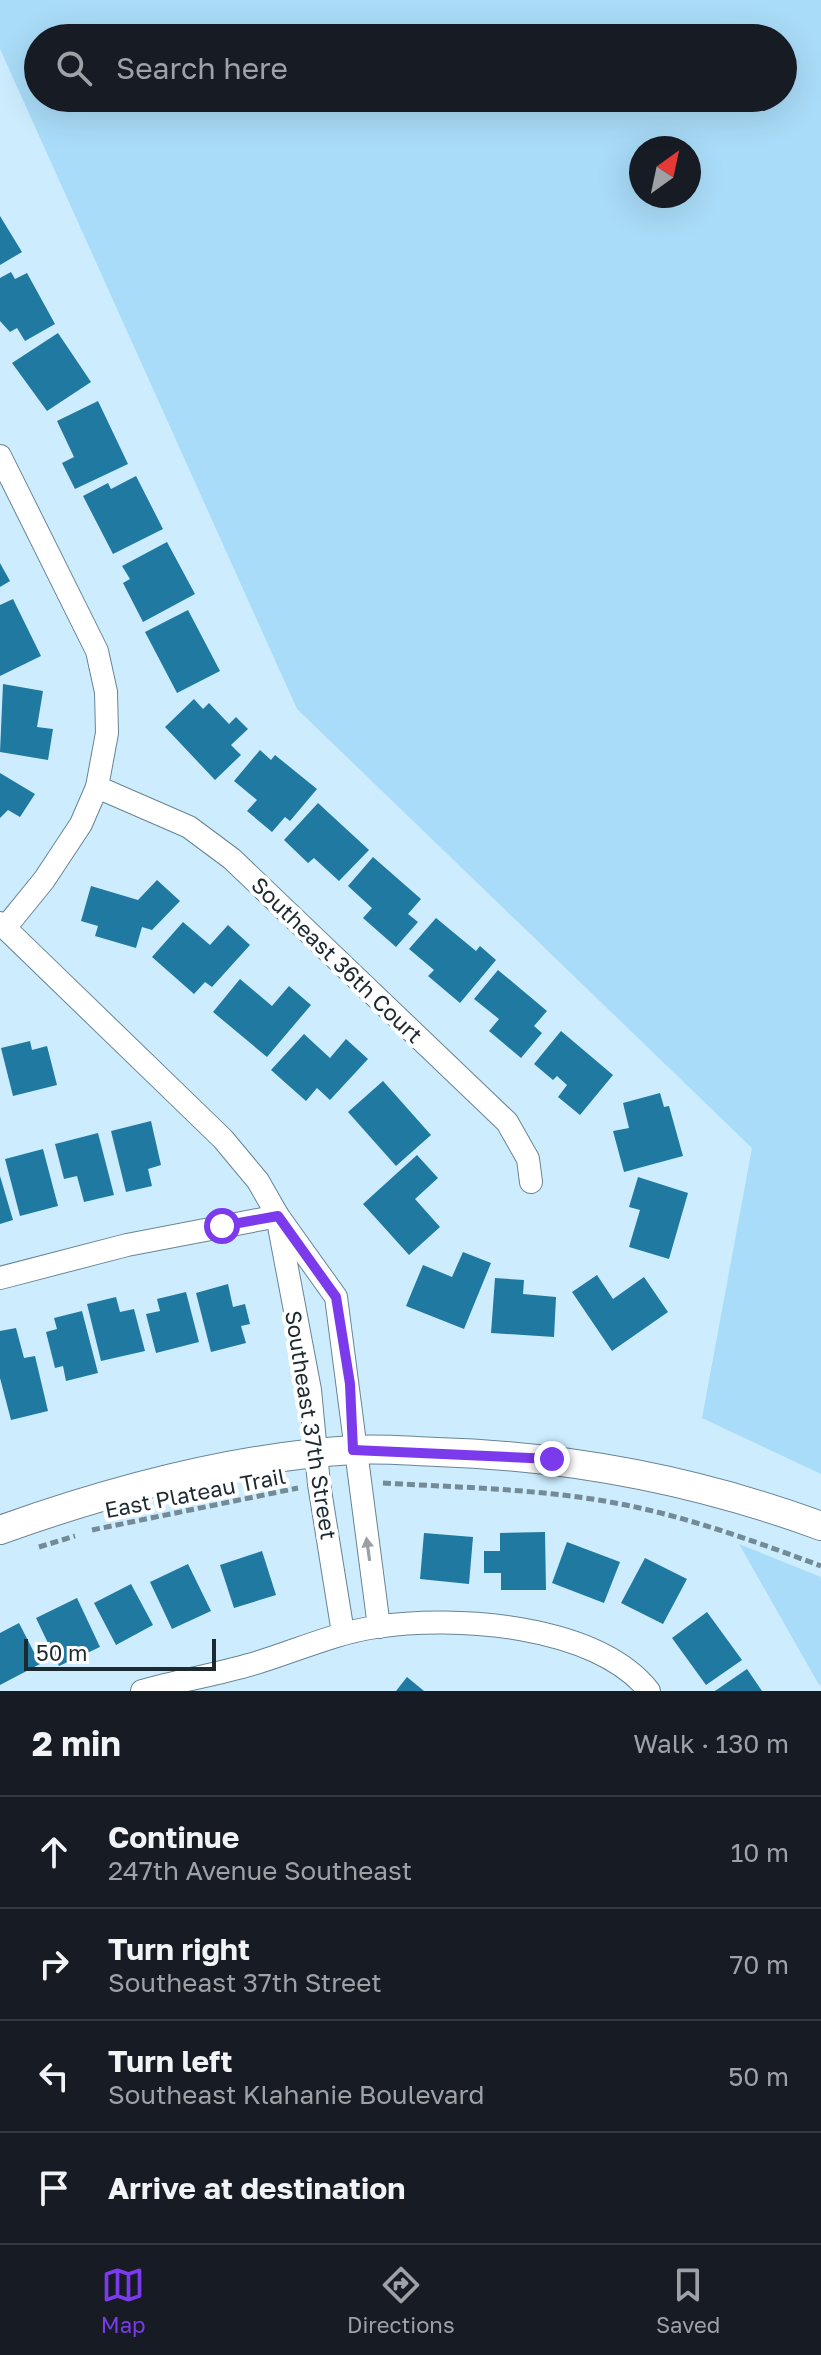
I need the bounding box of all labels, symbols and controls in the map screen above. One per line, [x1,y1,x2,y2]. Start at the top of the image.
search box [24,24,797,112]
icon: search [52,46,96,90]
text: Search here [116,50,288,86]
north arrow [629,136,701,208]
street label: Southeast 36th Court [246,871,429,1048]
route start [204,1208,240,1244]
street label: Southeast 37th Street [280,1308,343,1541]
route end [534,1441,570,1477]
street label: East Plateau Trail [102,1462,288,1523]
one-way arrow [361,1536,374,1561]
scale bar [24,1635,216,1671]
text: 50 m [36,1639,87,1666]
text: 2 min [32,1723,121,1763]
text: Walk · 130 m [633,1728,789,1759]
text: Continue [108,1819,239,1855]
icon: ahead [32,1830,76,1874]
text: 10 m [731,1837,789,1868]
text: 247th Avenue Southeast [108,1855,412,1886]
text: Turn right [108,1931,250,1967]
icon: right [32,1942,76,1986]
text: 70 m [730,1949,789,1980]
text: Southeast 37th Street [108,1967,382,1998]
text: Turn left [108,2043,233,2079]
icon: left [32,2054,76,2098]
text: 50 m [728,2061,789,2092]
text: Southeast Klahanie Boulevard [108,2079,484,2110]
icon: arrive [32,2166,76,2210]
text: Arrive at destination [108,2170,405,2206]
tab: Map [101,2263,146,2338]
tab: Directions [347,2263,455,2338]
tab: Saved [656,2263,720,2338]

